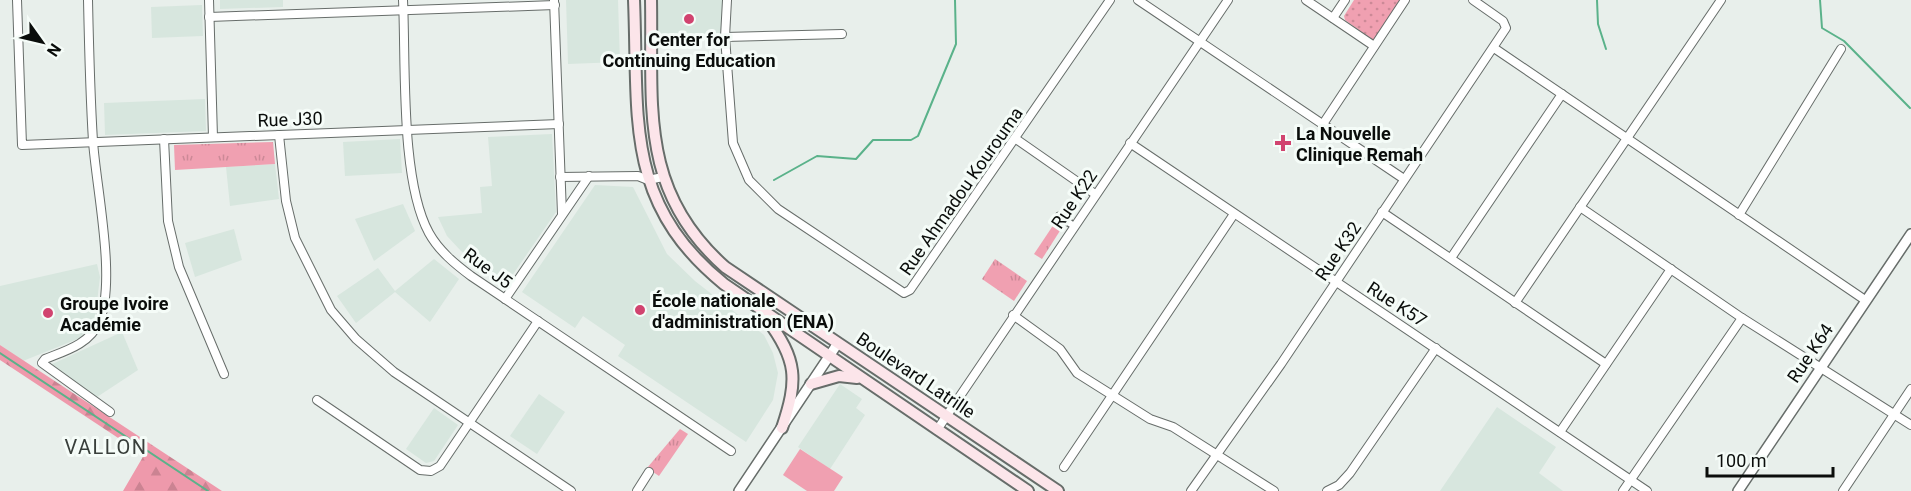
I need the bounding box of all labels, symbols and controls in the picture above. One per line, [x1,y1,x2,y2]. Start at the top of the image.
north arrow [12,12,72,72]
marker: Center for Continuing Education [682,12,696,26]
place label: Center for Continuing Education [603,29,775,71]
text: N [43,40,65,60]
street label: Rue Ahmadou Kourouma [895,103,1027,279]
street label: Rue J30 [257,107,323,131]
place label: La Nouvelle Clinique Remah [1296,123,1423,165]
marker: La Nouvelle Clinique Remah [1274,134,1292,152]
street label: Rue K22 [1047,166,1101,232]
street label: Rue K32 [1311,218,1365,284]
street label: Rue J5 [460,243,516,293]
street label: Rue K57 [1363,277,1431,331]
place label: École nationale d'administration (ENA) [652,290,834,333]
place label: Groupe Ivoire Académie [60,293,169,335]
marker: École nationale d'administration (ENA) [633,303,647,317]
marker: Groupe Ivoire Académie [41,306,55,320]
street label: Rue K64 [1783,320,1837,386]
street label: Boulevard Latrille [853,328,979,422]
district label: VALLON [65,435,147,459]
scale bar [1707,440,1833,478]
text: 100 m [1716,450,1767,471]

